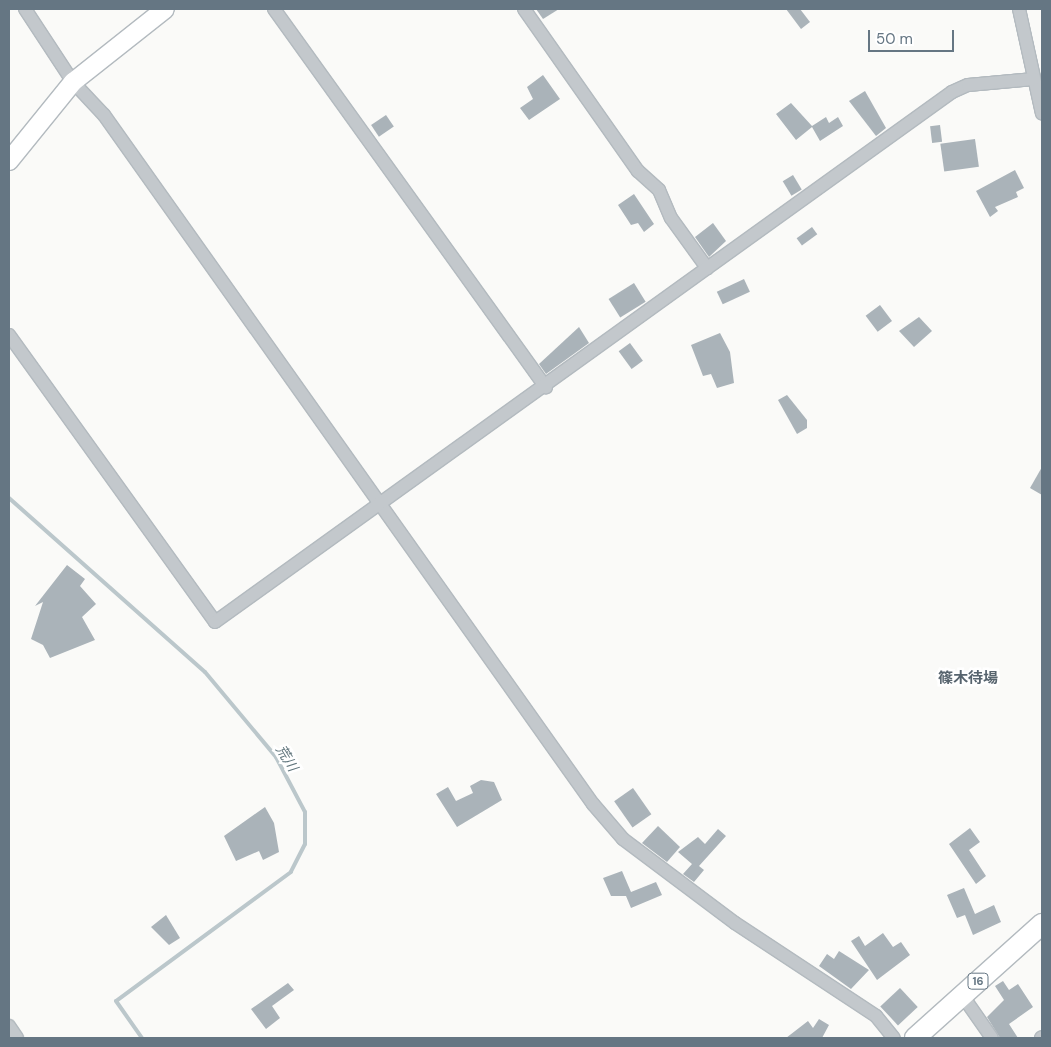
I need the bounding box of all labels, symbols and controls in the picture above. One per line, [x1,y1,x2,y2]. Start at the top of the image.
scale bar [871,20,957,52]
text: 50 m [876,29,913,49]
district label: 篠木待場 [938,670,998,688]
water label: 荒川 [272,742,302,774]
road number: 16 [967,972,989,989]

